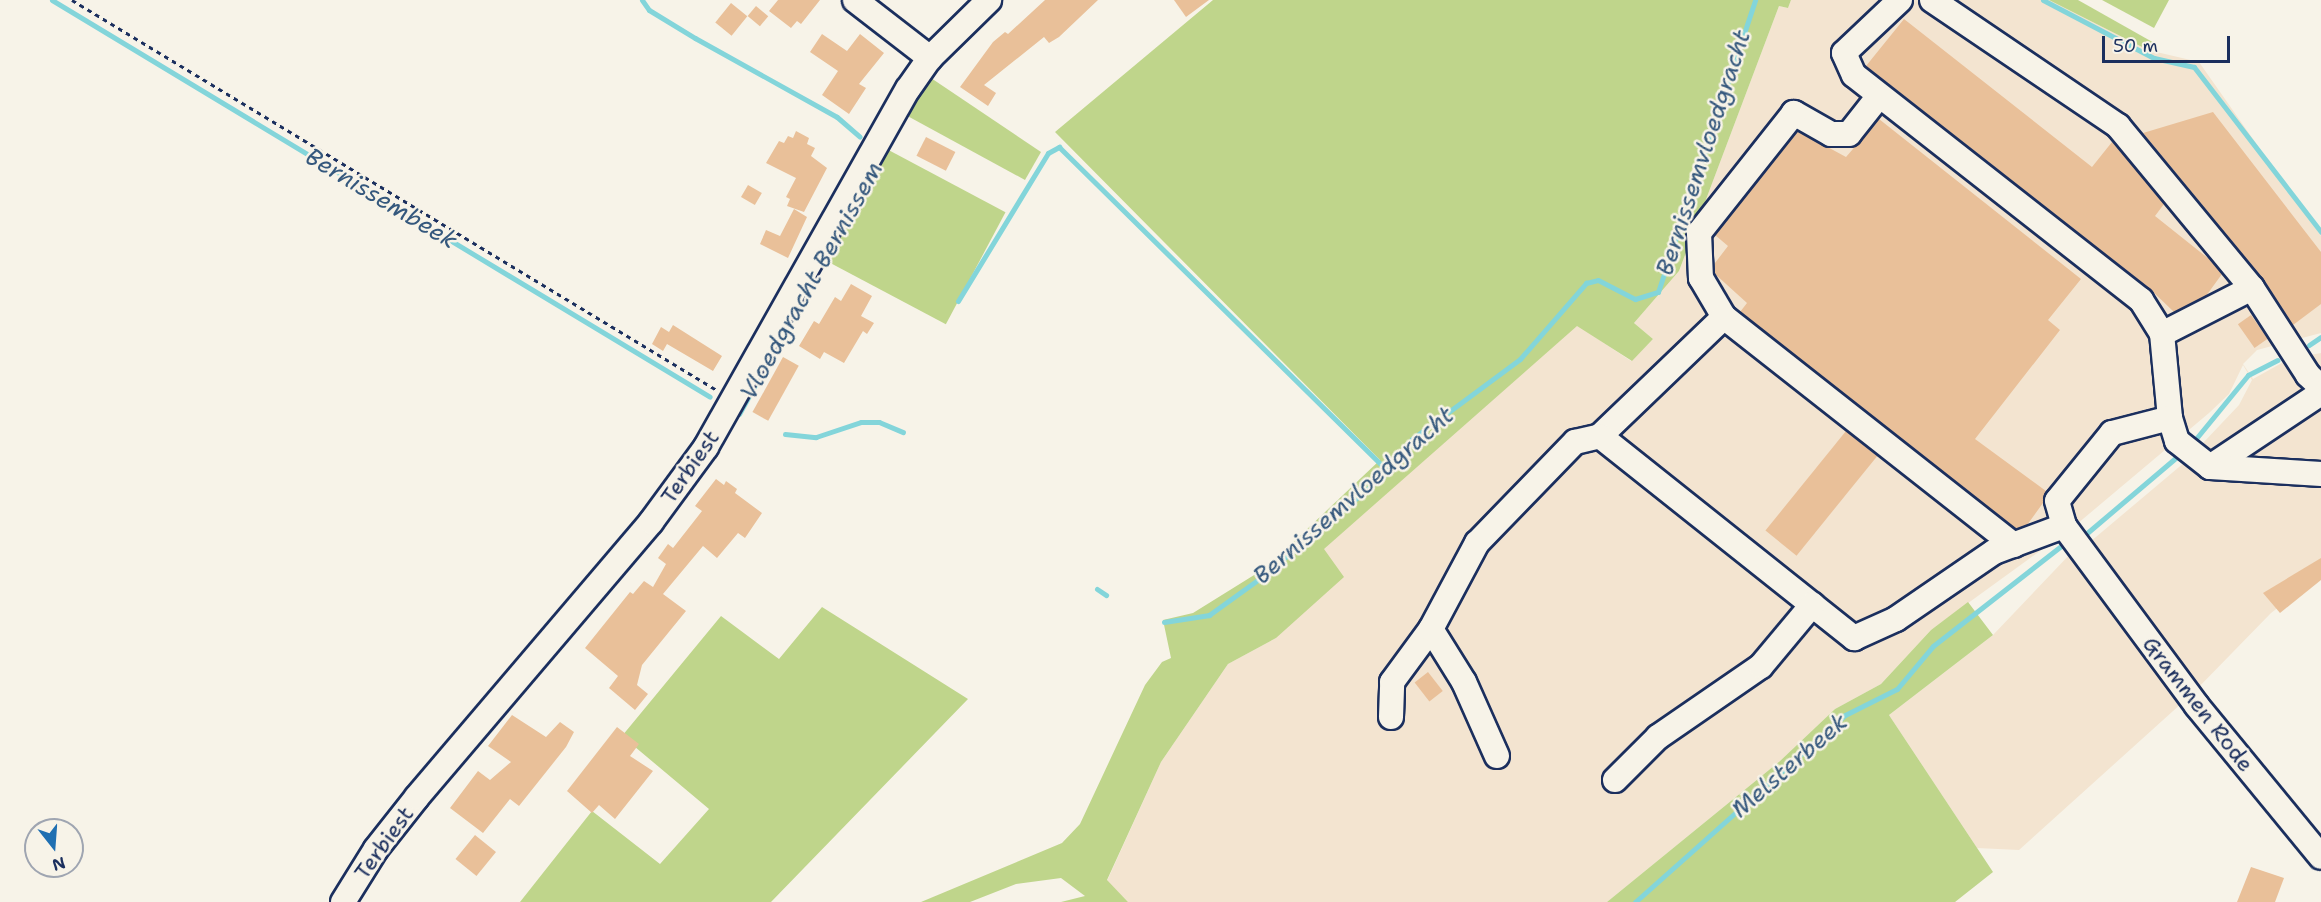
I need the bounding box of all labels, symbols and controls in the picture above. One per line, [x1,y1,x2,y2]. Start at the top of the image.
scale bar [2105,24,2232,62]
water label: Bernissemvloedgracht [1651,27,1757,279]
text: 50 m [2113,34,2158,58]
water label: Bernissembeek [300,142,462,256]
water label: Vloedgracht Bernissem [734,157,890,405]
water label: Bernissemvloedgracht [1248,401,1460,591]
street label: Terbiest [655,425,725,509]
street label: Grammen Rode [2137,631,2259,777]
water label: Melsterbeek [1726,708,1854,824]
street label: Terbiest [349,801,419,885]
north arrow [24,818,84,878]
text: N [50,852,68,876]

